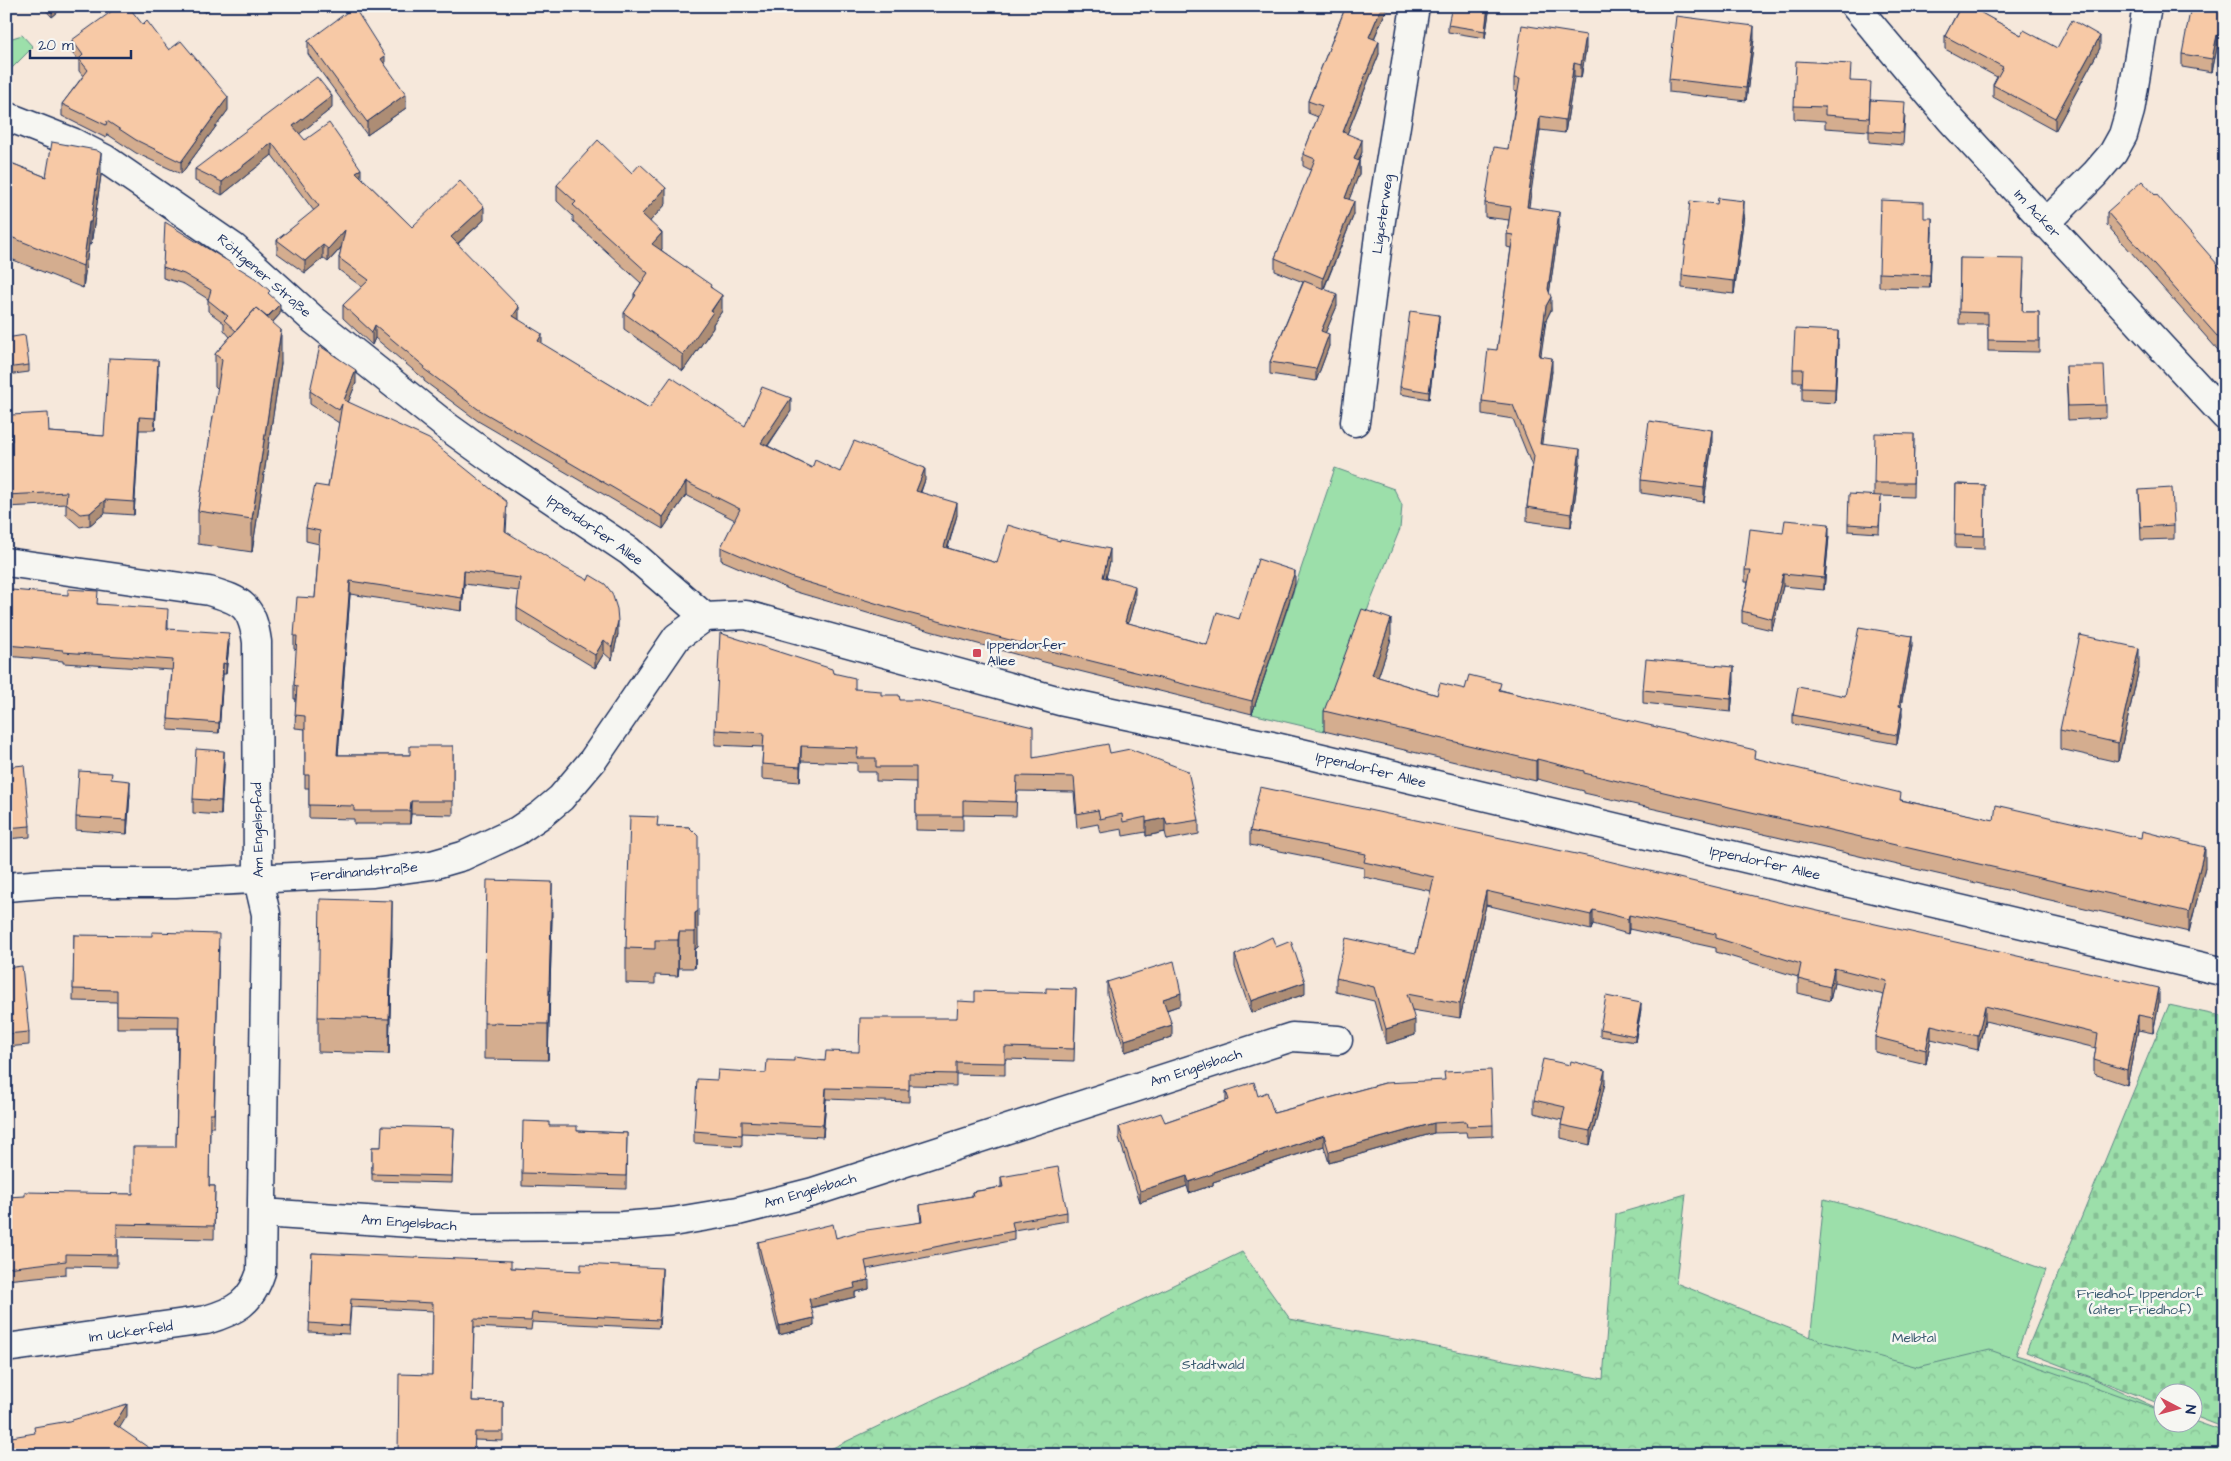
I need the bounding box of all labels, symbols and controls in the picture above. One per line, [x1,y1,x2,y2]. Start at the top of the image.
scale bar [30,28,131,60]
text: 20 m [38,35,74,56]
street label: Ligusterweg [1368,173,1398,255]
street label: Im Acker [2009,185,2065,243]
street label: Röttgener Straße [213,229,316,323]
street label: Ippendorfer Allee [543,489,647,571]
place label: Ippendorfer Allee [987,635,1066,671]
marker: Ippendorfer Allee [971,647,983,659]
street label: Ippendorfer Allee [1314,747,1429,793]
street label: Am Engelspfad [247,782,269,878]
street label: Ippendorfer Allee [1708,841,1823,886]
street label: Ferdinandstraße [310,857,419,887]
street label: Am Engelsbach [1147,1044,1245,1092]
street label: Am Engelsbach [761,1168,859,1214]
street label: Am Engelsbach [361,1210,457,1236]
park label: Friedhof Ippendorf (alter Friedhof) [2077,1284,2204,1320]
street label: Im Uckerfeld [88,1316,174,1348]
park label: Melbtal [1892,1328,1936,1348]
park label: Stadtwald [1182,1355,1244,1375]
north arrow [2154,1384,2204,1434]
text: N [2180,1404,2200,1415]

